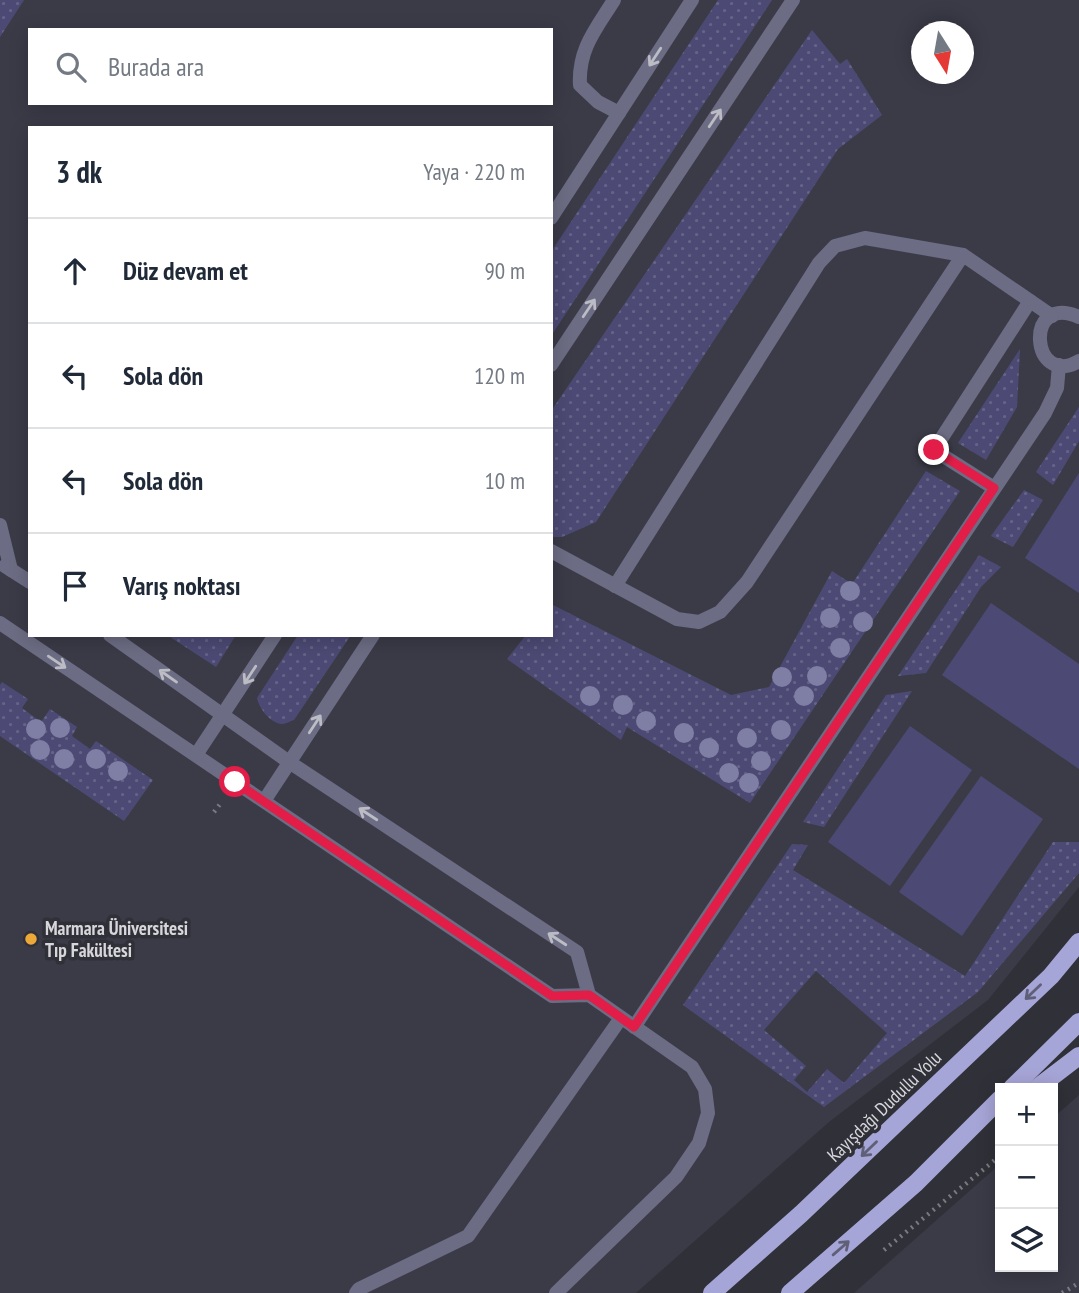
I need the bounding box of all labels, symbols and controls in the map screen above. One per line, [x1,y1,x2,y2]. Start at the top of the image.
north arrow [911,21,974,84]
search box [28,28,553,105]
one-way arrow [648,47,662,67]
icon: search [52,48,90,86]
text: Burada ara [108,50,204,83]
one-way arrow [707,109,722,128]
text: 3 dk [56,152,102,191]
text: Yaya · 220 m [423,157,525,186]
icon: ahead [56,252,94,290]
text: Düz devam et [123,254,248,287]
text: 90 m [484,256,525,285]
one-way arrow [582,299,596,318]
icon: left [56,357,94,395]
text: Sola dön [123,359,203,392]
text: 120 m [474,361,525,390]
route end [918,434,949,465]
icon: left [56,462,94,500]
text: Sola dön [123,464,203,497]
text: 10 m [484,466,525,495]
icon: arrive [56,567,94,605]
text: Varış noktası [123,569,241,602]
one-way arrow [47,654,66,669]
one-way arrow [242,665,257,684]
one-way arrow [159,669,178,683]
one-way arrow [308,714,322,734]
route start [219,766,250,797]
one-way arrow [358,807,378,821]
place label: Marmara Üniversitesi Tıp Fakültesi [45,916,188,962]
marker: Marmara Üniversitesi Tıp Fakültesi [23,931,39,947]
one-way arrow [548,932,568,946]
one-way arrow [1025,984,1042,1001]
street label: Kayışdağı Dudullu Yolu [822,1045,946,1167]
map controls [995,1083,1058,1272]
button: + [995,1083,1058,1146]
one-way arrow [861,1141,878,1158]
button: − [995,1146,1058,1209]
button: layers [995,1209,1058,1272]
one-way arrow [832,1240,850,1256]

